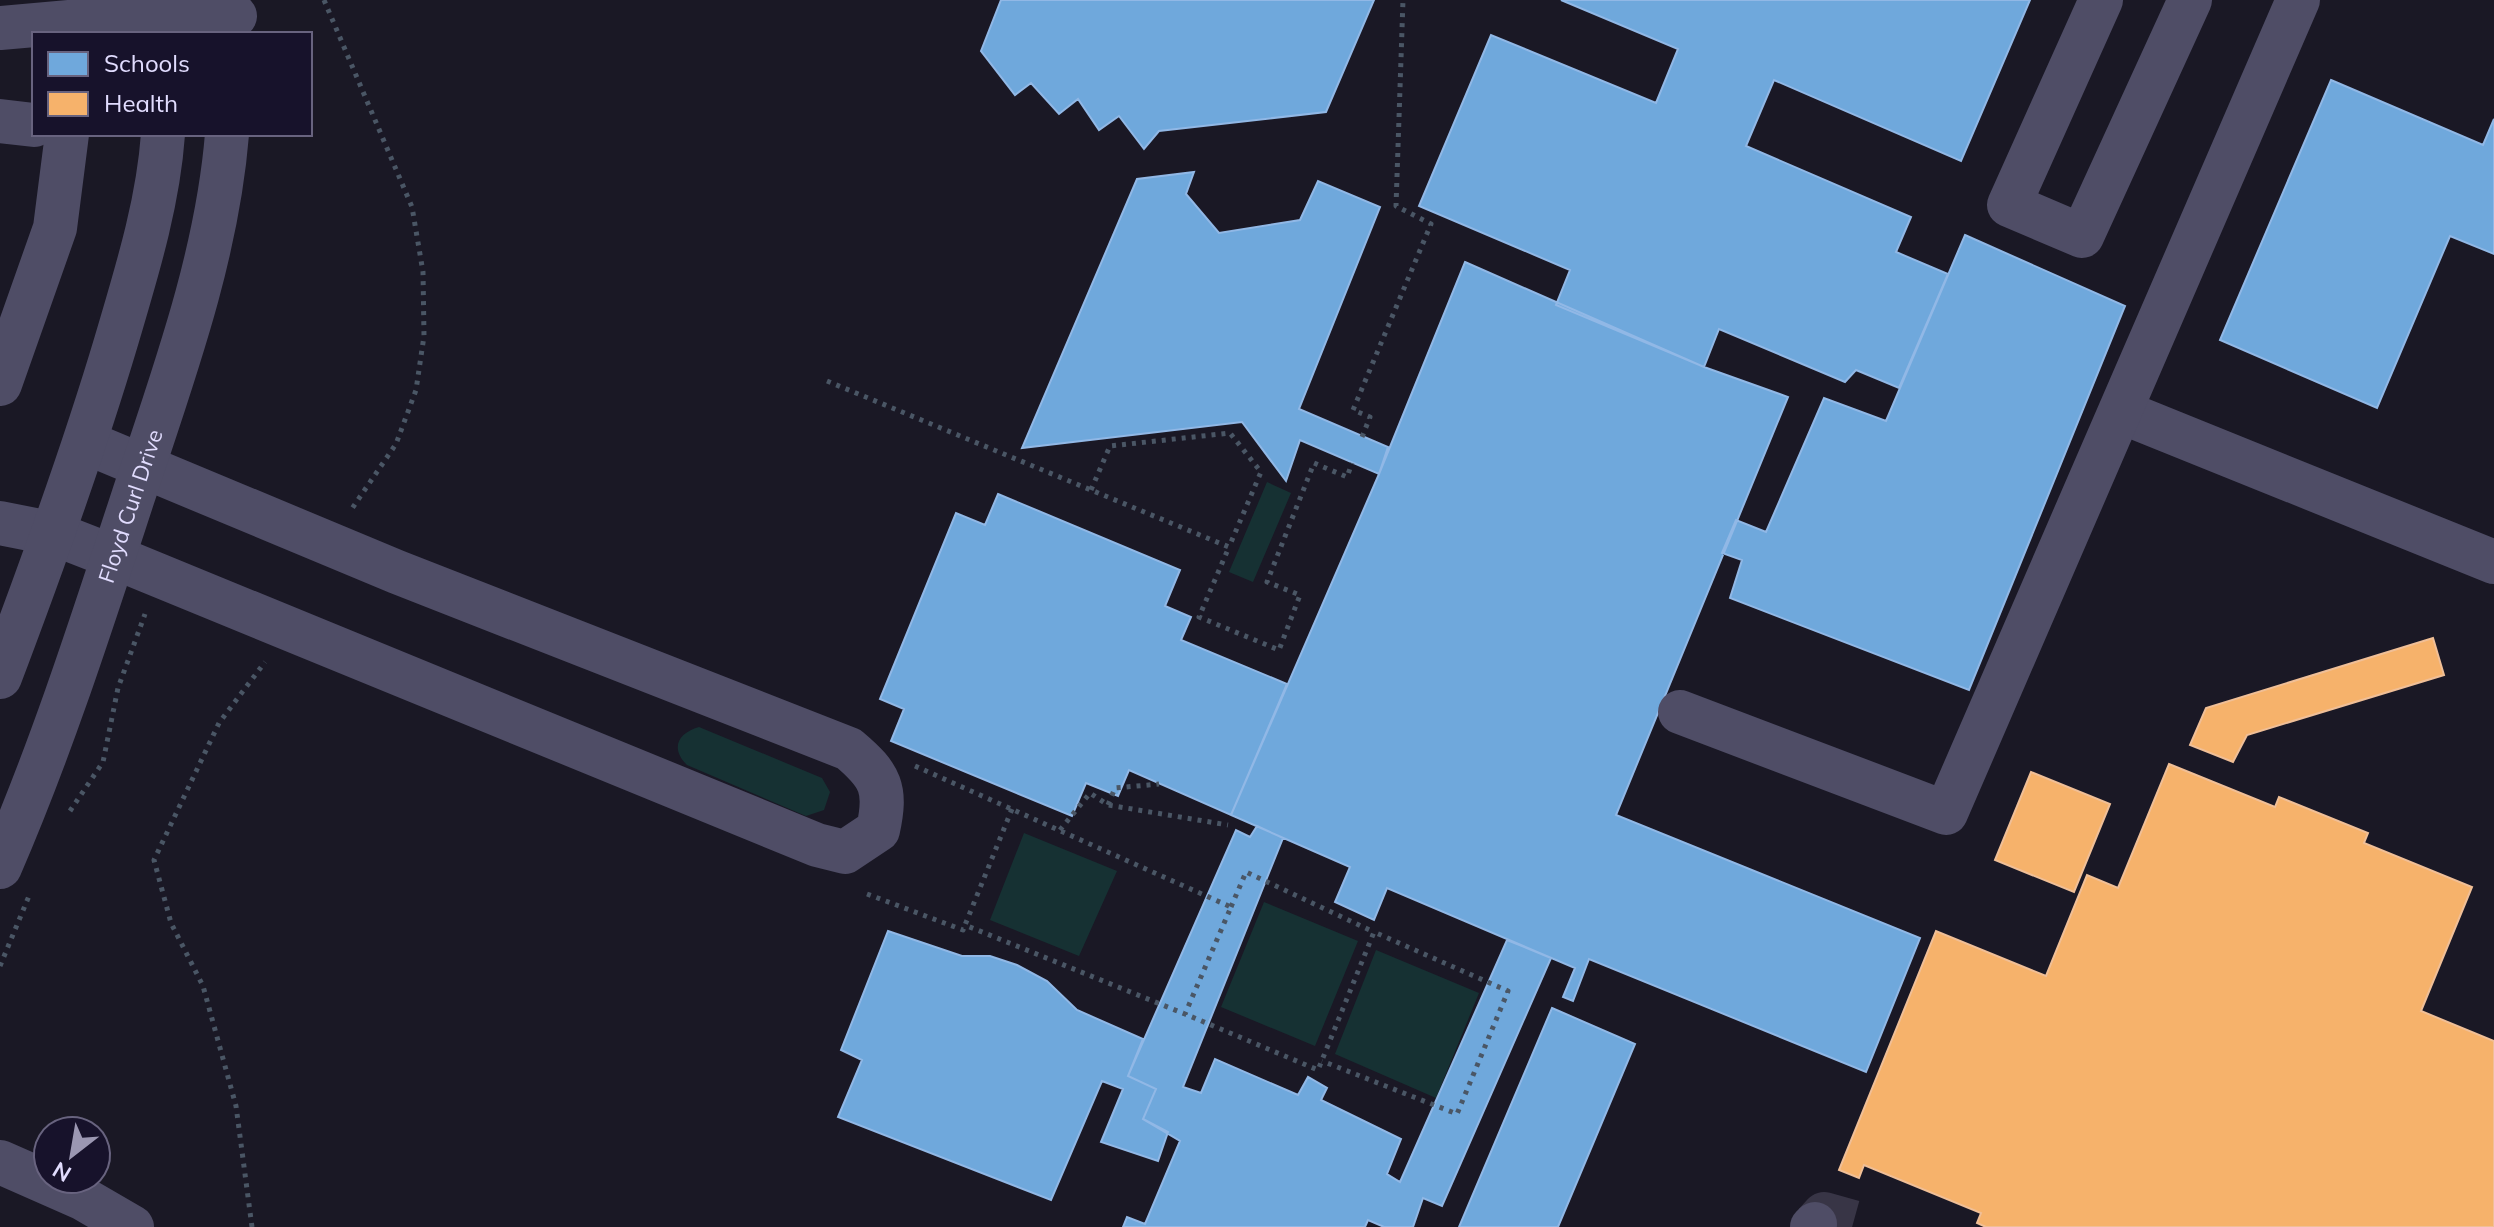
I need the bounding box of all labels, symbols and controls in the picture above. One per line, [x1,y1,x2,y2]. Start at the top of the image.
legend [32,32,312,136]
text: Schools [104,48,190,78]
text: Health [104,88,178,118]
street label: Floyd Curl Drive [92,426,169,586]
north arrow [32,1115,112,1195]
text: N [47,1156,76,1188]

